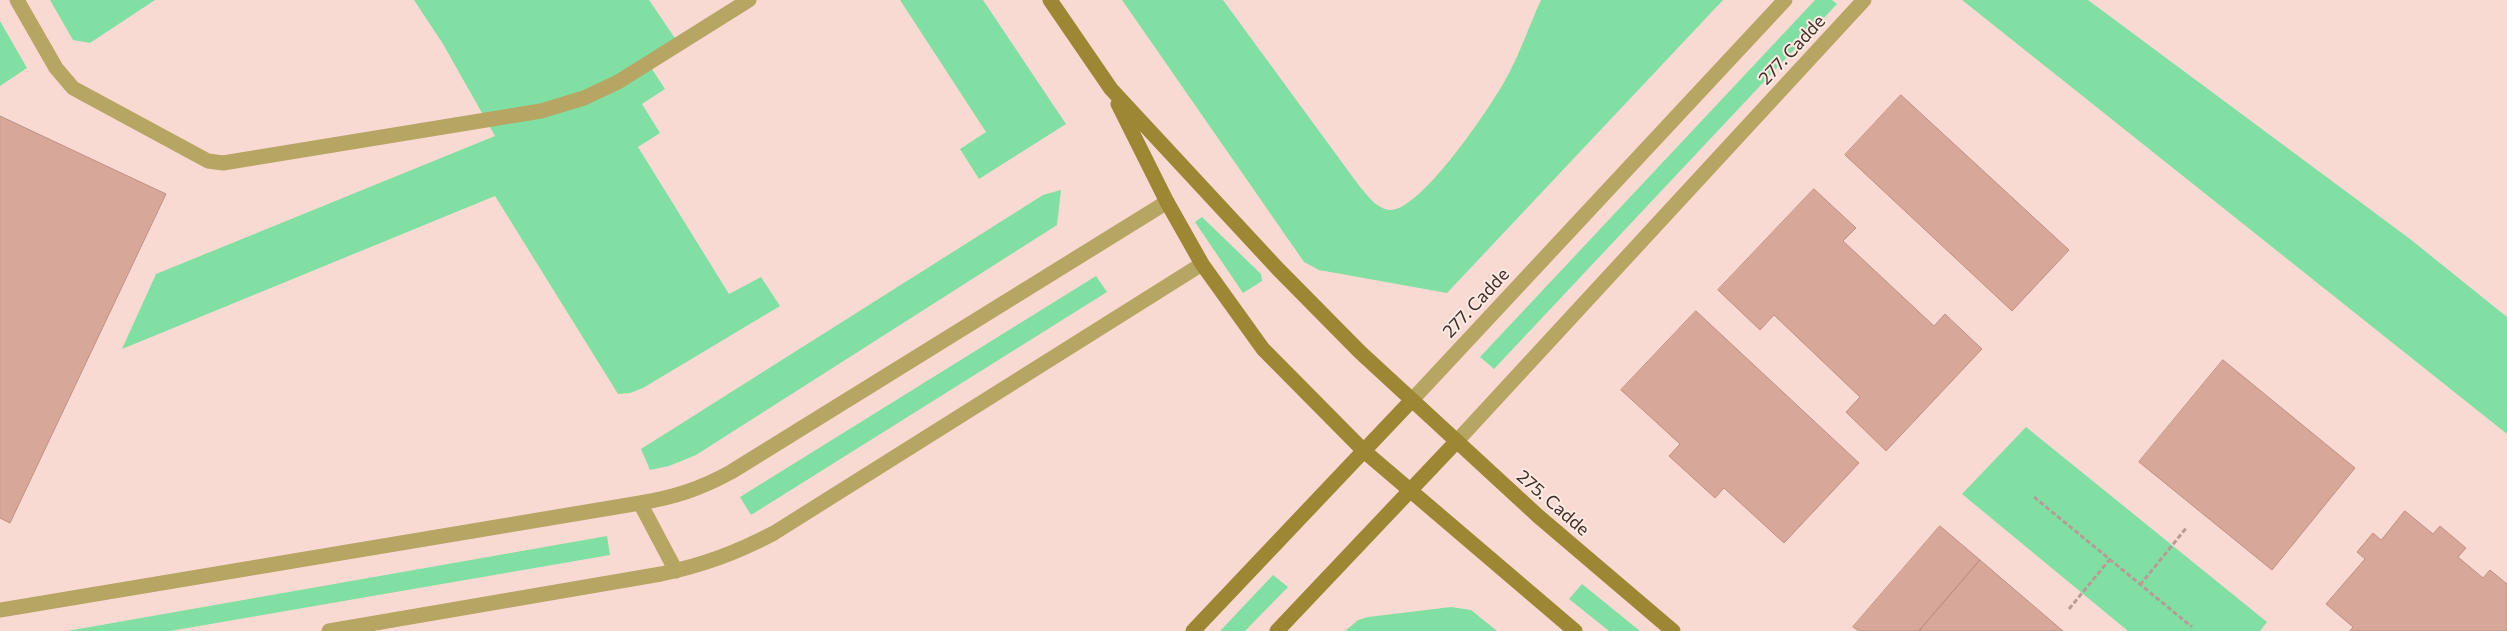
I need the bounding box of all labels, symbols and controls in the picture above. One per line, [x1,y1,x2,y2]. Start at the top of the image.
street label: 277. Cadde [1754,11,1830,89]
street label: 277. Cadde [1438,264,1514,342]
street label: 275. Cadde [1512,466,1594,540]

